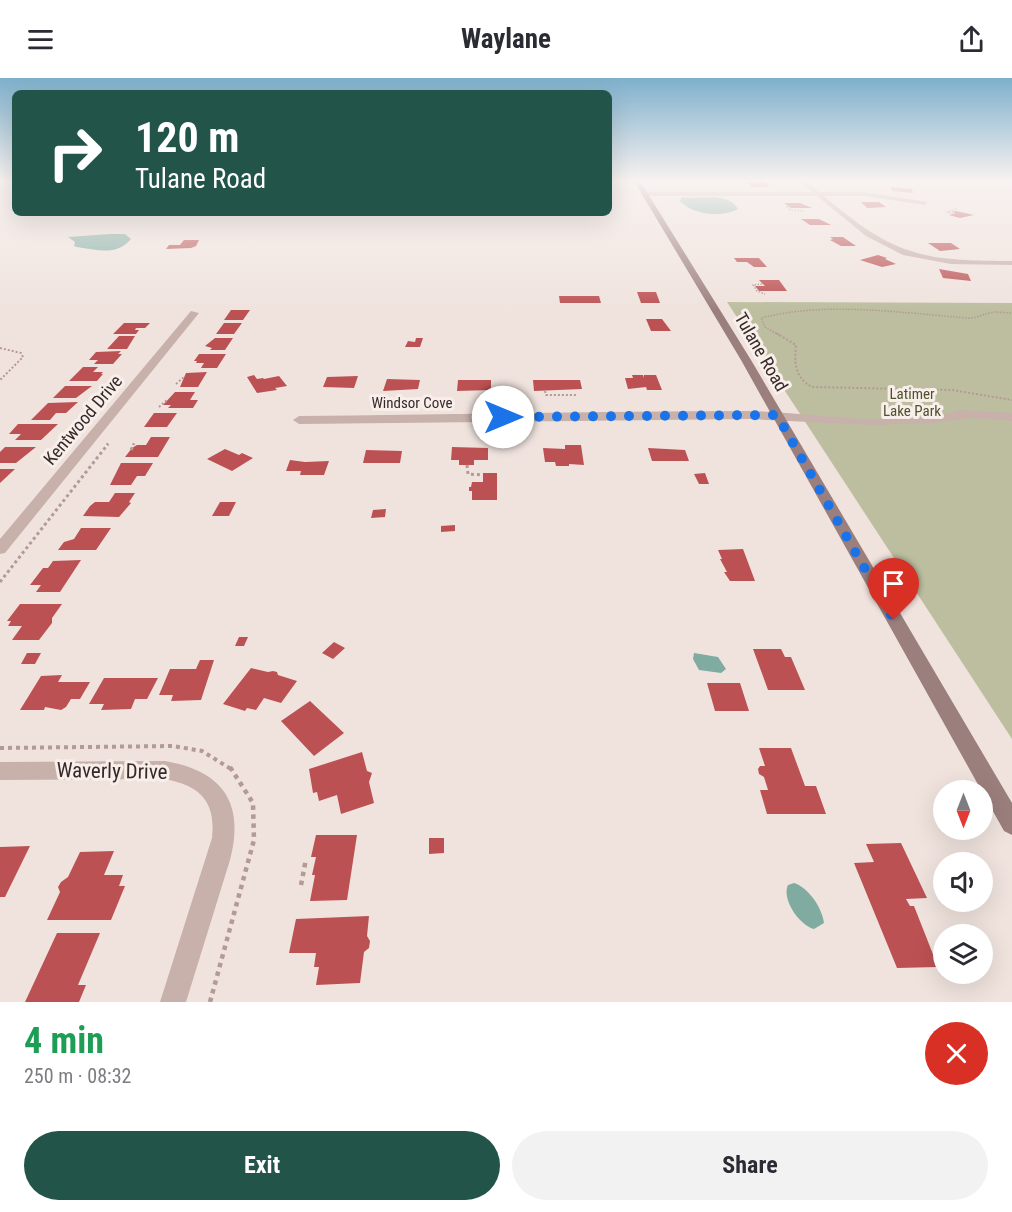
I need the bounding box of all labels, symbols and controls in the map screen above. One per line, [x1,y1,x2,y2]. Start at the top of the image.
icon: menu [24,23,57,56]
text: Waylane [461,23,551,55]
icon: share [955,23,988,56]
text: 120 m [135,113,240,162]
icon: right [36,114,114,192]
text: Tulane Road [135,163,266,195]
street label: Tulane Road [730,309,792,395]
street label: Kentwood Drive [39,370,126,469]
position arrow [471,385,535,449]
park label: Latimer Lake Park [883,385,941,420]
street label: Windsor Cove [371,394,453,412]
pin [868,558,919,620]
icon: arrive [877,567,910,600]
street label: Waverly Drive [56,758,168,784]
north arrow [933,780,993,840]
map controls [933,780,993,984]
button: sound [933,852,993,912]
button: layers [933,924,993,984]
text: 4 min [24,1020,104,1062]
button: close [925,1022,988,1085]
text: 250 m · 08:32 [24,1064,131,1088]
button: Exit [24,1131,500,1200]
button: Share [512,1131,988,1200]

